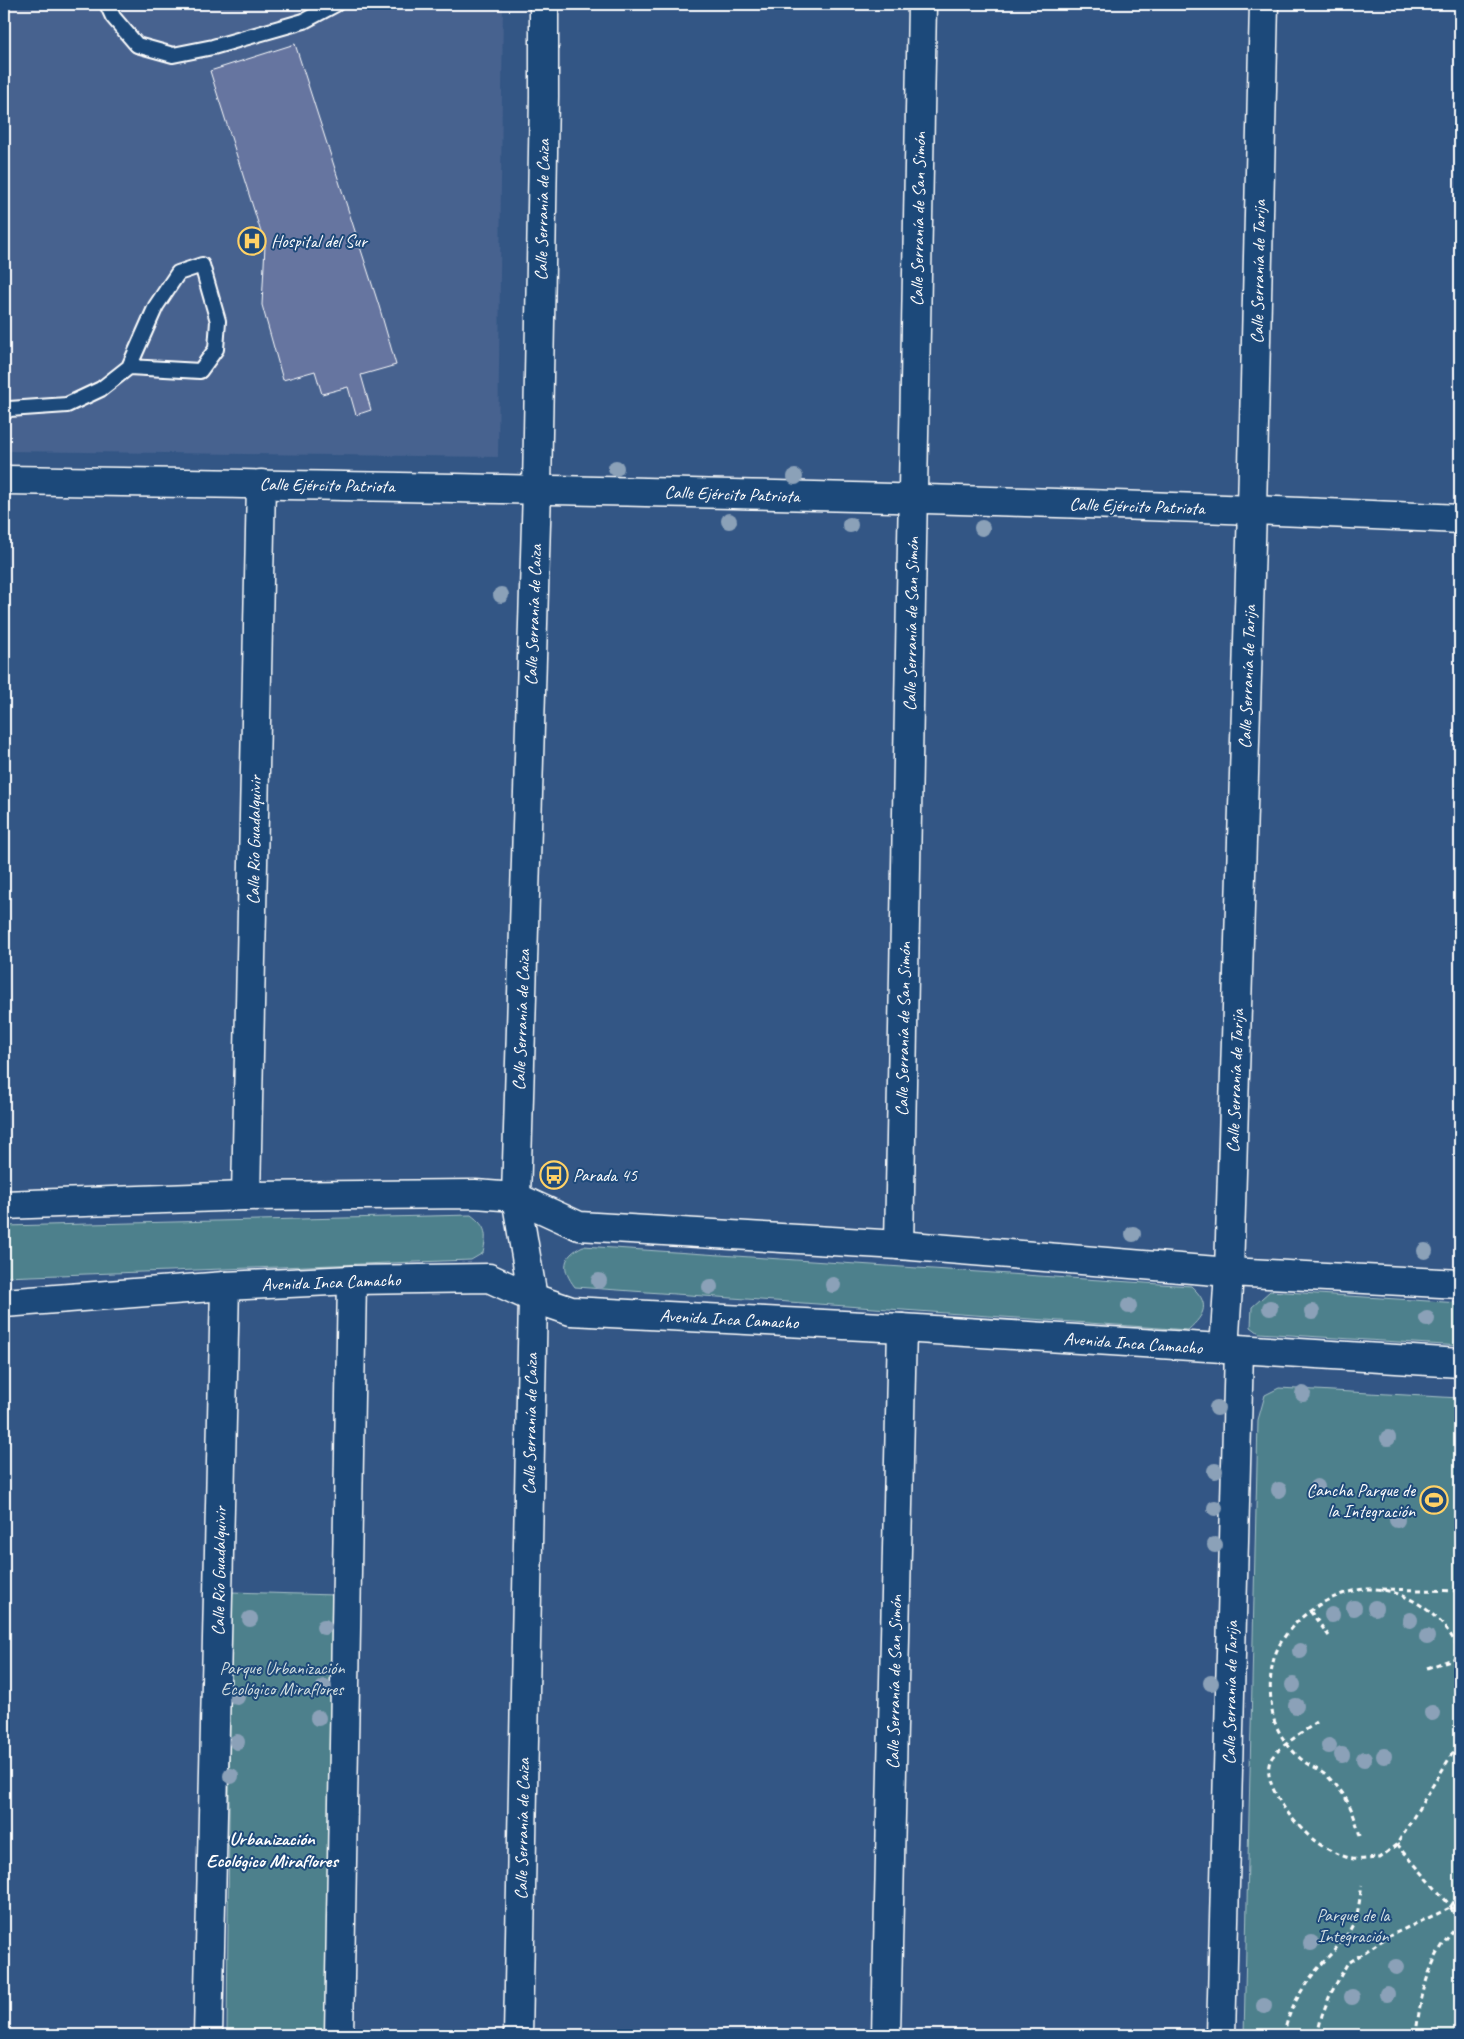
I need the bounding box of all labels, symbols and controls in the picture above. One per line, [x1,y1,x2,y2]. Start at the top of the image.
street label: Calle Serranía de San Simón [905,131,931,306]
street label: Calle Serranía de Caiza [530,138,554,281]
street label: Calle Serranía de Tarija [1246,198,1270,344]
hospital icon: Hospital del Sur [237,226,267,256]
place label: Hospital del Sur [271,230,369,252]
street label: Calle Ejército Patriota [259,473,396,497]
street label: Calle Ejército Patriota [664,481,801,507]
street label: Calle Ejército Patriota [1069,493,1206,519]
street label: Calle Serranía de San Simón [898,536,924,711]
street label: Calle Serranía de Caiza [520,542,547,686]
street label: Calle Serranía de Tarija [1234,603,1261,749]
street label: Calle Río Guadalquivir [242,774,266,905]
street label: Calle Serranía de San Simón [890,941,916,1116]
street label: Calle Serranía de Caiza [508,947,535,1091]
street label: Calle Serranía de Tarija [1222,1007,1249,1153]
bus stop icon: Parada 45 [539,1160,569,1190]
place label: Parada 45 [573,1164,638,1186]
street label: Avenida Inca Camacho [261,1269,402,1295]
street label: Avenida Inca Camacho [659,1304,801,1334]
street label: Avenida Inca Camacho [1063,1327,1205,1359]
street label: Calle Serranía de Caiza [518,1352,542,1495]
place label: Cancha Parque de la Integración [1306,1479,1416,1522]
sports icon: Cancha Parque de la Integración [1419,1485,1449,1515]
street label: Calle Río Guadalquivir [207,1505,231,1636]
street label: Calle Serranía de San Simón [881,1594,907,1769]
street label: Calle Serranía de Tarija [1218,1619,1242,1765]
park label: Parque Urbanización Ecológico Miraflores [219,1657,345,1700]
street label: Calle Serranía de Caiza [510,1757,534,1900]
district label: Urbanización Ecológico Miraflores [206,1827,340,1873]
park label: Parque de la Integración [1316,1904,1391,1947]

